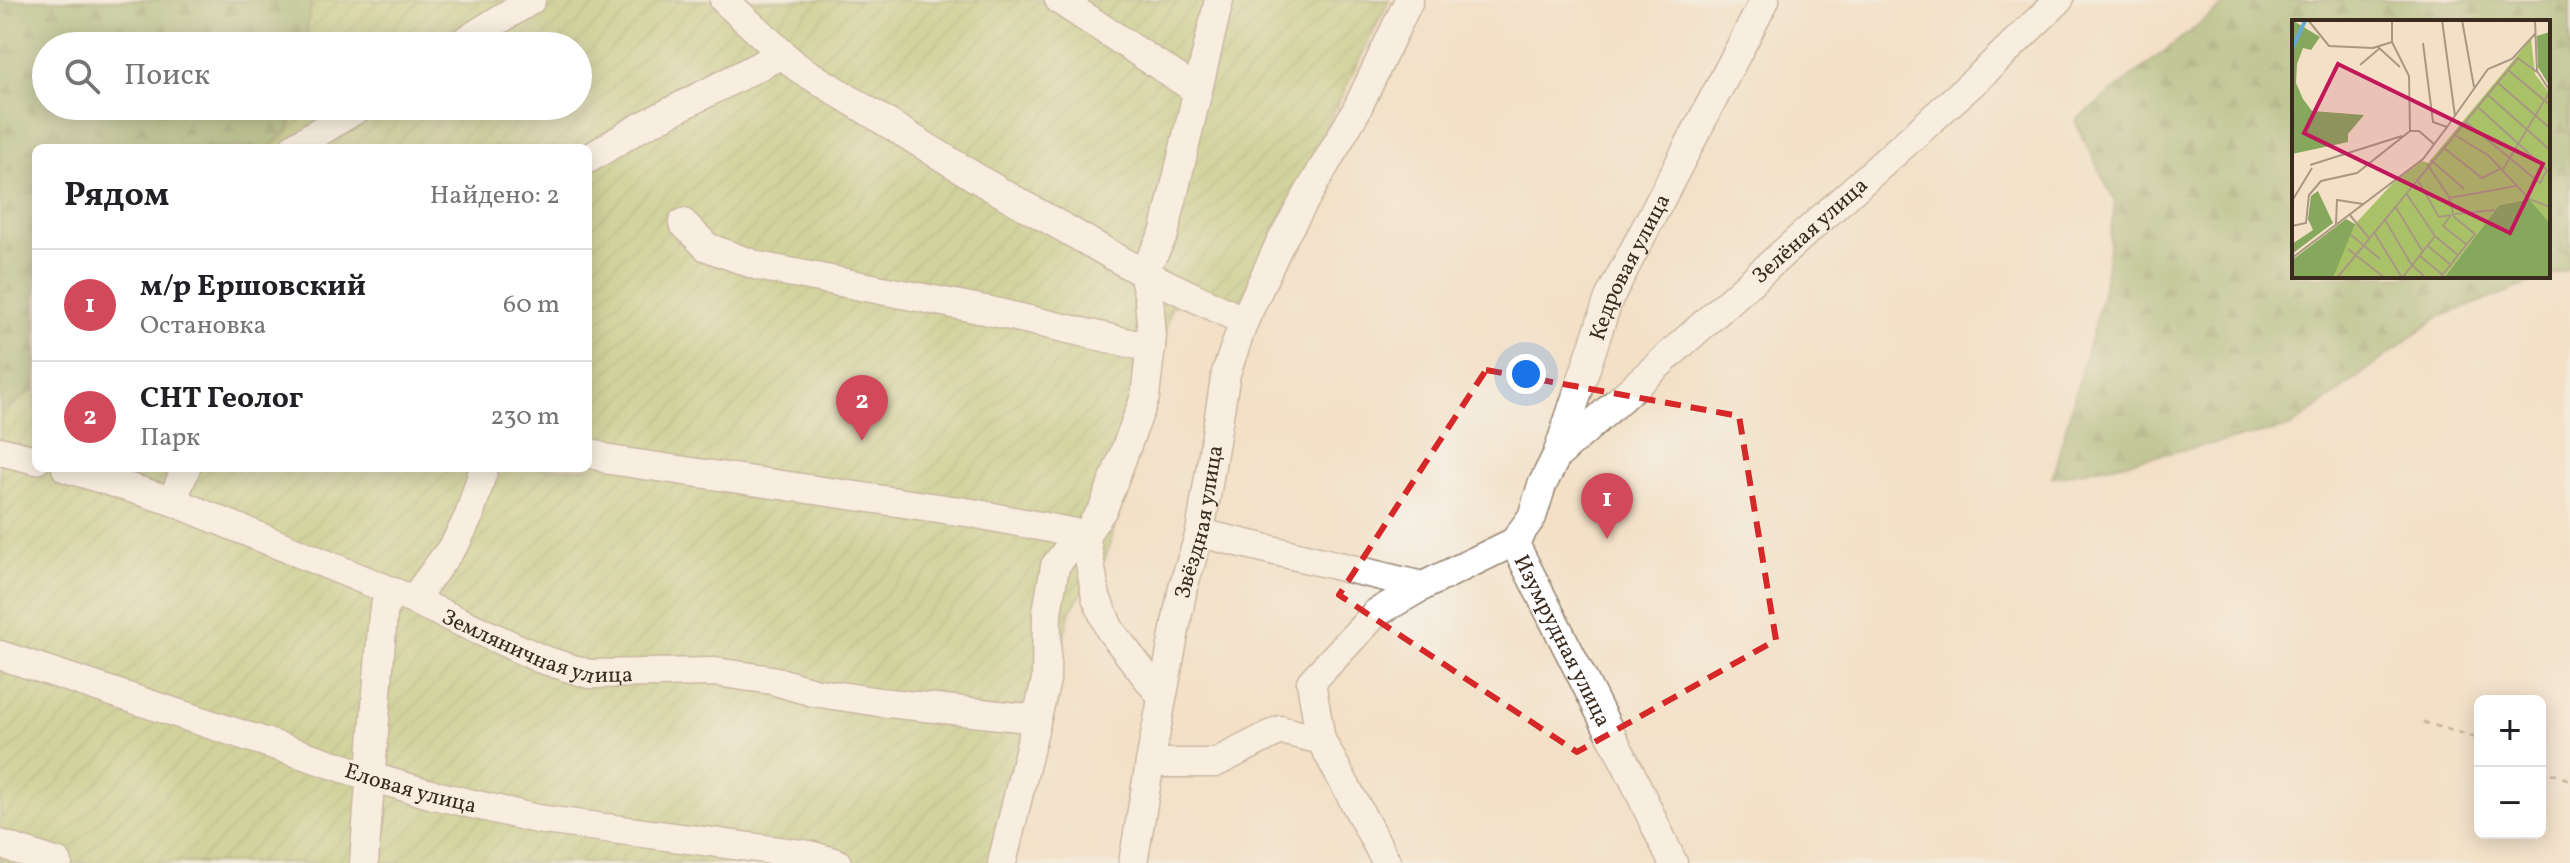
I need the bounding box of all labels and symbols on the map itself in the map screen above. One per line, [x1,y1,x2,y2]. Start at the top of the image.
inset map [2292,20,2550,278]
street label: Зелёная улица [1746,171,1876,292]
street label: Кедровая улица [1583,189,1679,345]
your location [1506,354,1546,394]
pin: 2 [836,375,888,441]
street label: Звёздная улица [1168,443,1232,601]
pin: 1 [1581,473,1633,539]
street label: Изумрудная улица [1505,550,1618,733]
street label: Земляничная улица [436,602,633,693]
street label: Еловая улица [340,756,480,822]

